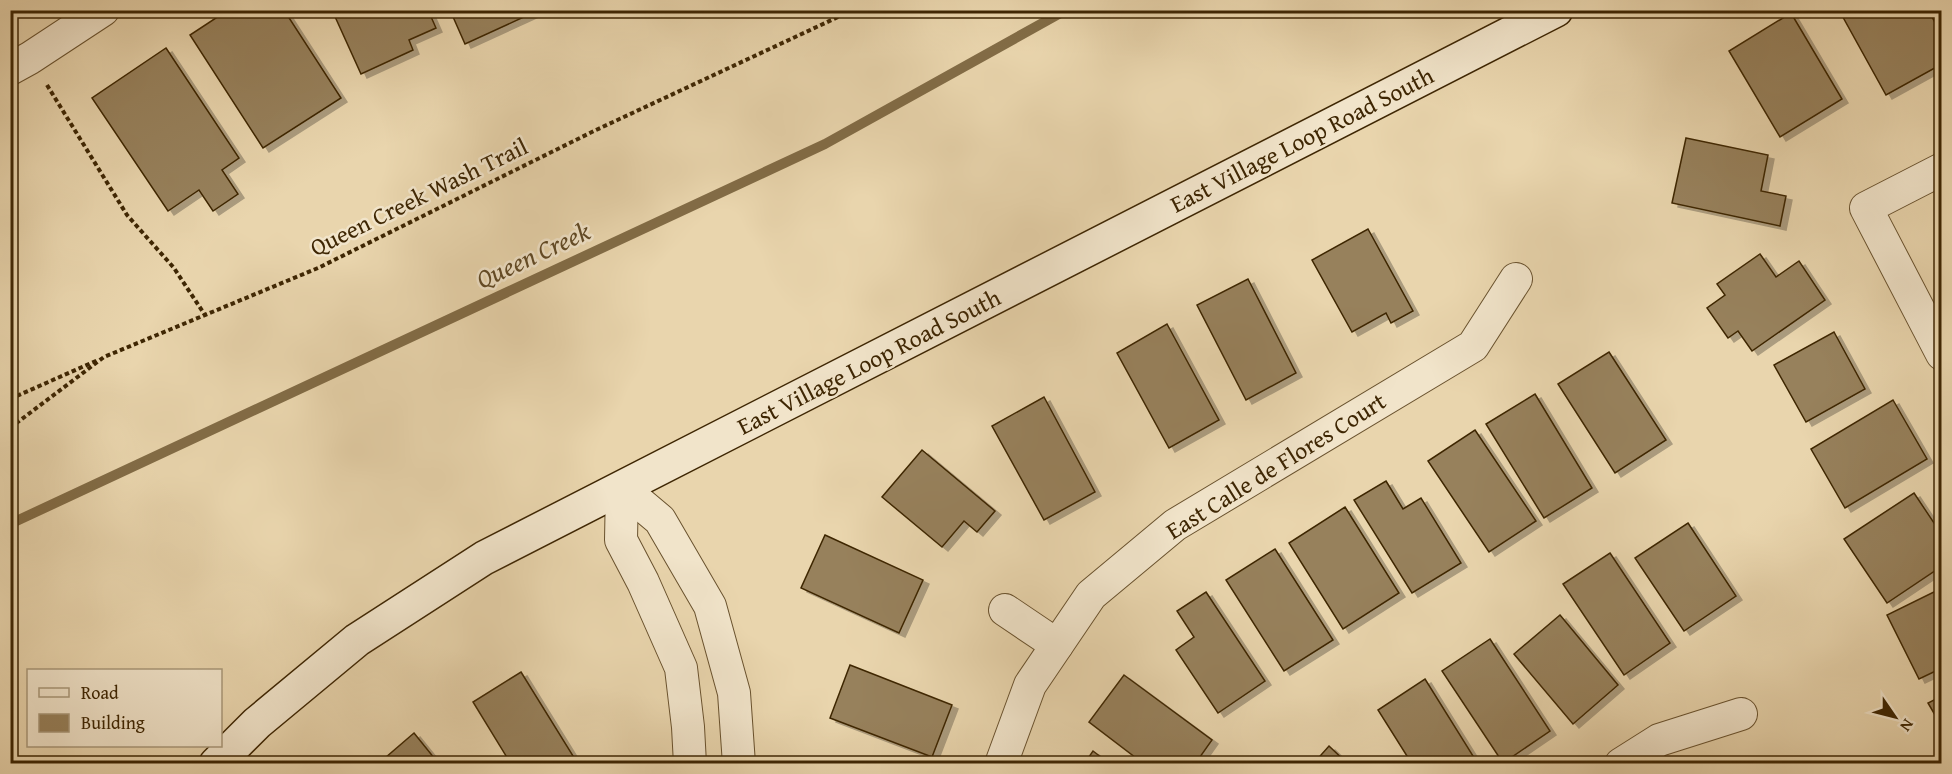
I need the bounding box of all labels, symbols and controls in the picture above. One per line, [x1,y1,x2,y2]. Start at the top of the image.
street label: East Village Loop Road South [1164,58,1440,221]
street label: Queen Creek Wash Trail [306,132,532,262]
water label: Queen Creek [471,215,595,295]
street label: East Village Loop Road South [731,280,1007,443]
street label: East Calle de Flores Court [1159,383,1393,548]
legend [27,669,222,747]
text: Road [81,679,119,706]
north arrow [1865,687,1925,747]
text: Building [81,709,145,736]
text: N [1894,714,1920,737]

